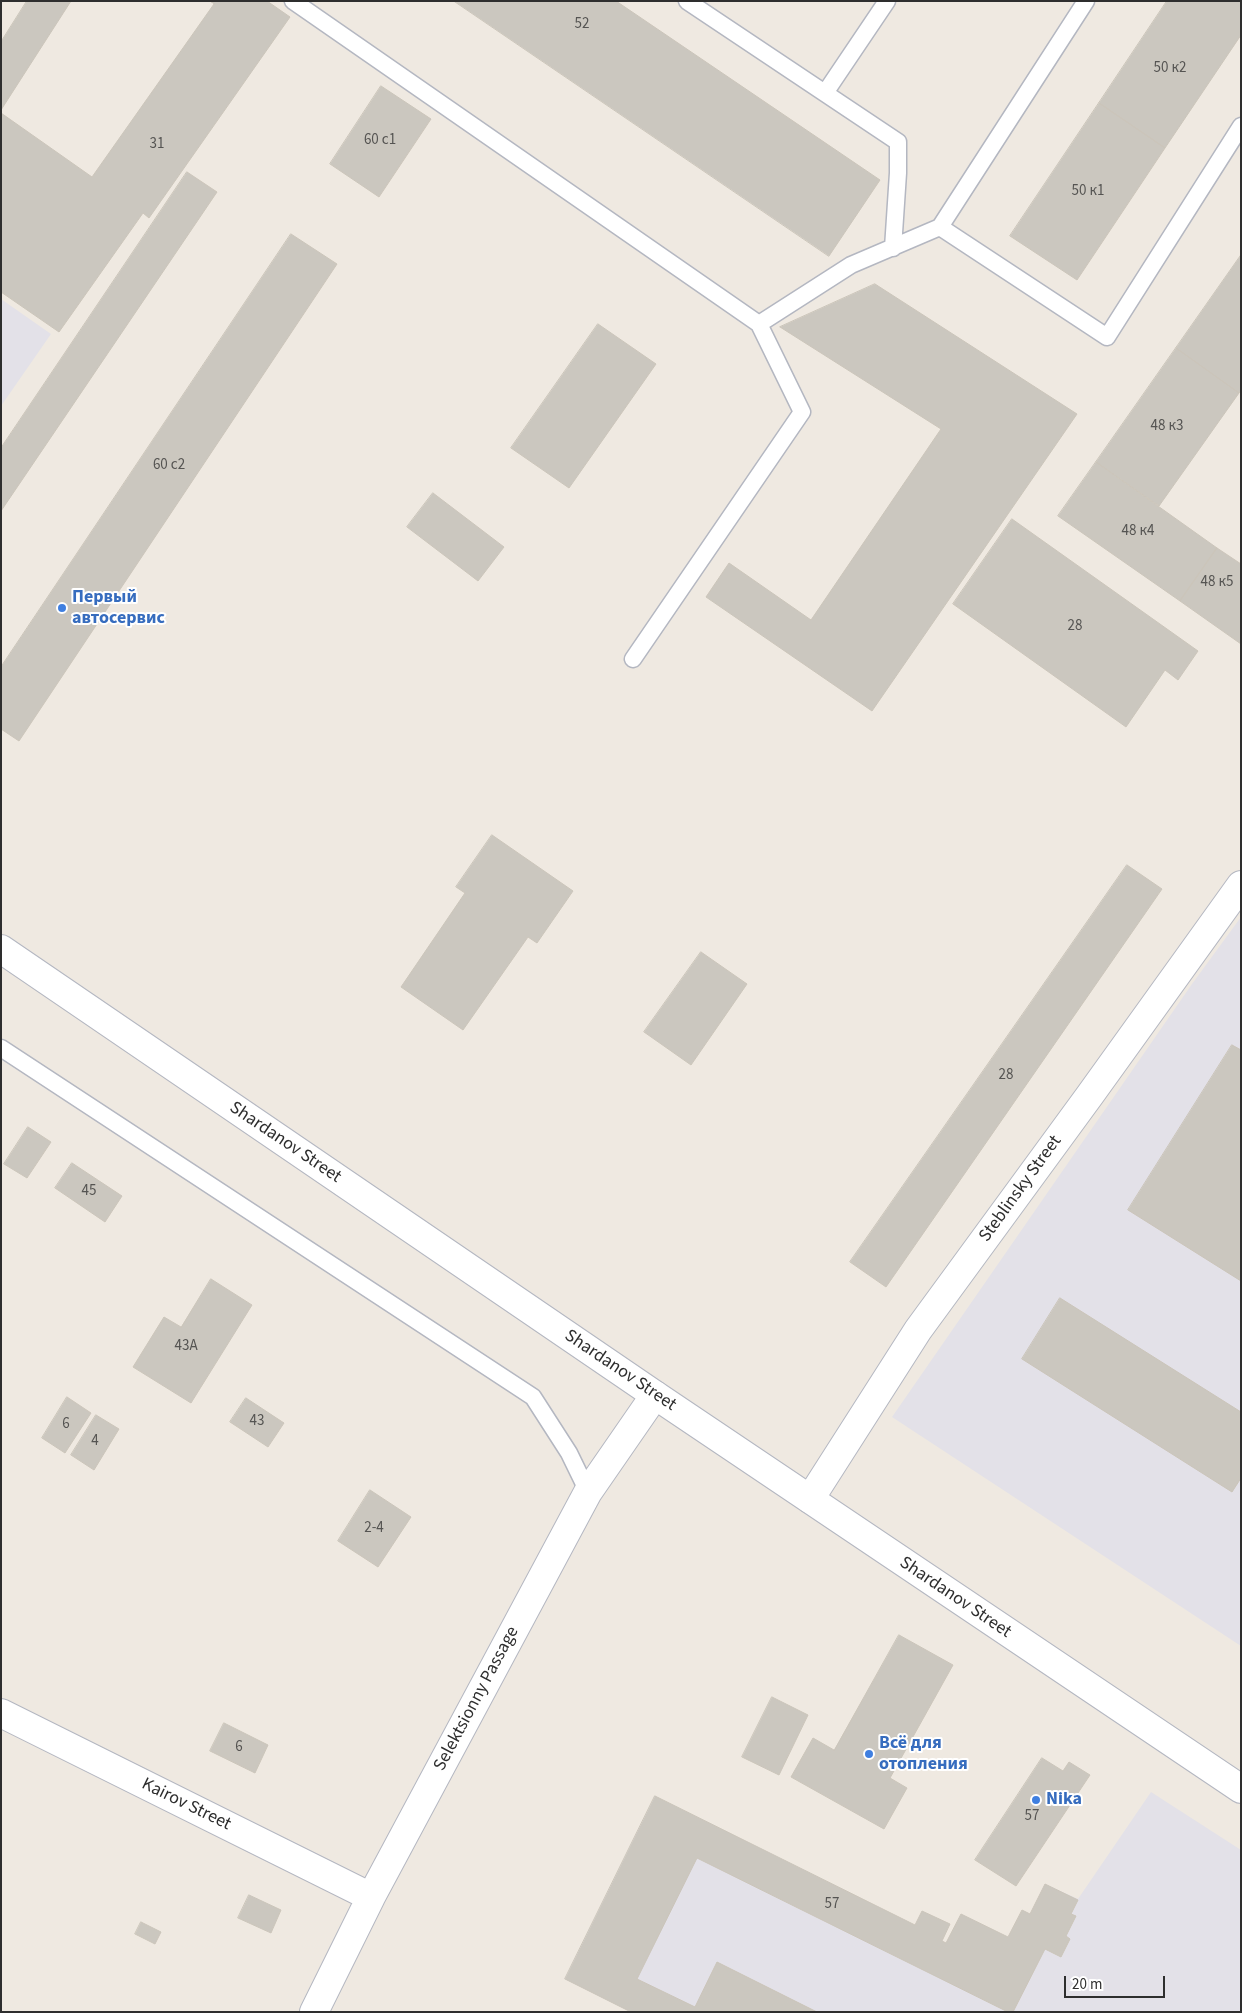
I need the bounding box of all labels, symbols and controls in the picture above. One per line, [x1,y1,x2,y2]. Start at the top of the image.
house number: 52 [575,16,589,34]
house number: 50 к2 [1154,60,1186,78]
house number: 60 с1 [364,132,396,150]
house number: 31 [150,136,164,154]
house number: 50 к1 [1072,183,1104,201]
house number: 48 к3 [1151,418,1183,436]
house number: 60 с2 [153,457,185,475]
house number: 48 к4 [1122,523,1154,541]
house number: 48 к5 [1201,574,1233,592]
place label: Первый автосервис [72,587,165,630]
marker: Первый автосервис [56,602,68,614]
house number: 28 [1068,618,1082,636]
house number: 28 [999,1067,1013,1085]
street label: Shardanov Street [225,1098,345,1188]
street label: Steblinsky Street [975,1132,1067,1246]
house number: 45 [82,1183,96,1201]
street label: Shardanov Street [560,1326,680,1416]
house number: 43А [174,1338,198,1356]
house number: 43 [250,1413,264,1431]
house number: 6 [62,1416,70,1434]
house number: 4 [91,1433,99,1451]
house number: 2-4 [364,1520,384,1538]
street label: Shardanov Street [895,1553,1015,1643]
street label: Selektsionny Passage [430,1623,524,1775]
place label: Всё для отопления [879,1733,968,1776]
house number: 6 [235,1739,243,1757]
marker: Всё для отопления [863,1748,875,1760]
street label: Kairov Street [138,1774,234,1836]
place label: Nika [1046,1789,1082,1811]
marker: Nika [1030,1794,1042,1806]
house number: 57 [1025,1808,1039,1826]
house number: 57 [825,1896,839,1914]
scale bar [1067,1966,1168,1998]
text: 20 m [1072,1974,1102,1995]

